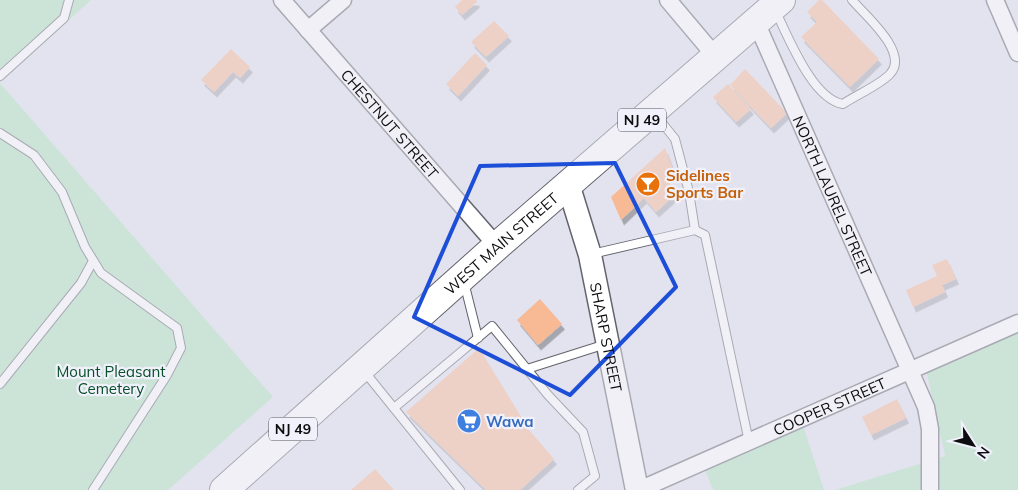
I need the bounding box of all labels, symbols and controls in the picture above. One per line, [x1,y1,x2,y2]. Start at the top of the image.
street label: CHESTNUT STREET [337,65,443,182]
road number: NJ 49 [618,108,666,132]
street label: NORTH LAUREL STREET [789,113,877,279]
place label: Sidelines Sports Bar [666,166,743,202]
bar icon: Sidelines Sports Bar [635,171,661,197]
street label: WEST MAIN STREET [440,188,562,298]
street label: SHARP STREET [586,281,627,393]
park label: Mount Pleasant Cemetery [56,362,166,398]
street label: COOPER STREET [770,373,889,439]
supermarket icon: Wawa [456,408,482,434]
place label: Wawa [486,412,534,431]
road number: NJ 49 [269,418,317,440]
north arrow [948,420,998,470]
text: N [973,443,994,462]

